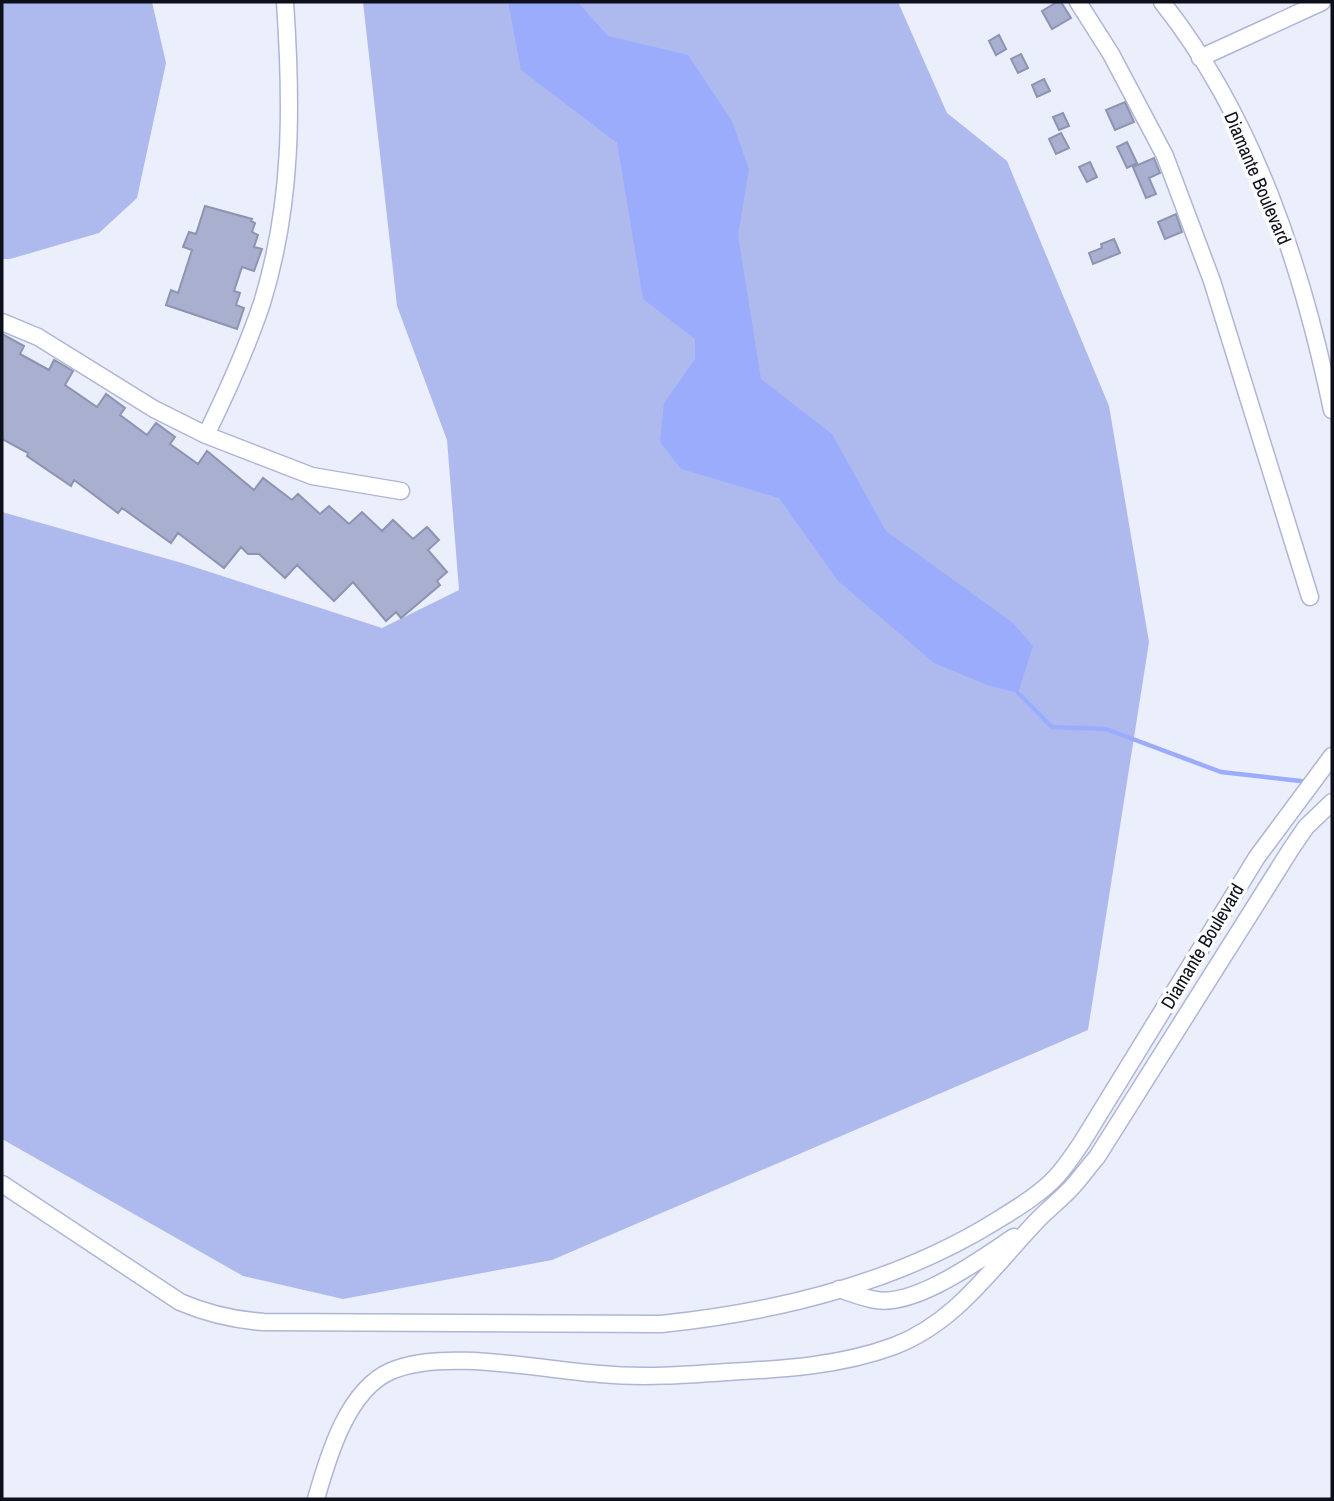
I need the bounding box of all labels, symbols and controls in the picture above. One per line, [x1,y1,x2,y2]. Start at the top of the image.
street label: Diamante Boulevard [1218,108,1298,248]
street label: Diamante Boulevard [1154,878,1250,1014]

